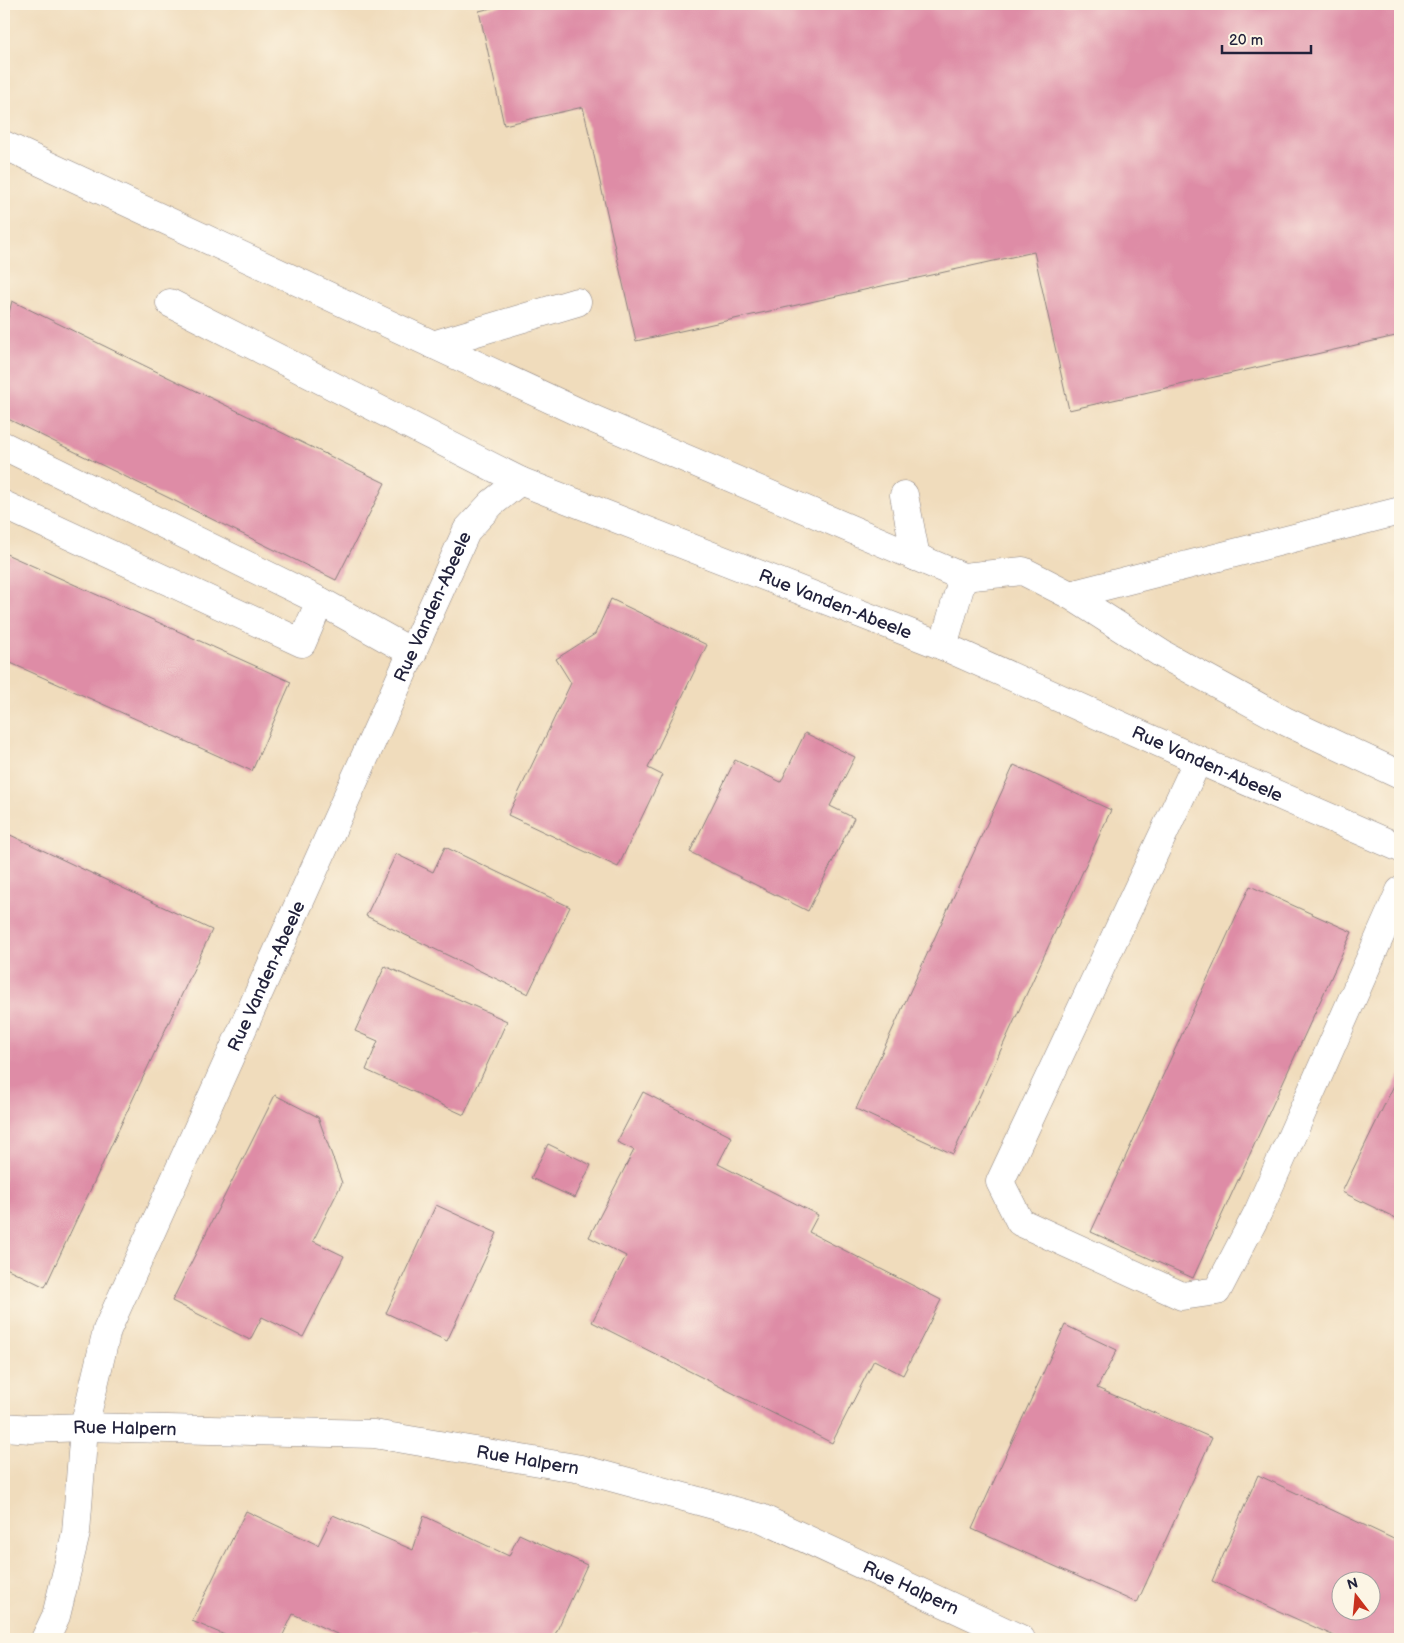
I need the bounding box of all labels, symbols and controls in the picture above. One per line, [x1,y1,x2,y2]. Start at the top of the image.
scale bar [1222,22,1310,54]
text: 20 m [1229,31,1263,50]
street label: Rue Vanden-Abeele [390,528,476,685]
street label: Rue Vanden-Abeele [756,565,915,643]
street label: Rue Vanden-Abeele [1129,721,1286,806]
street label: Rue Vanden-Abeele [223,897,309,1055]
street label: Rue Halpern [73,1416,177,1440]
street label: Rue Halpern [475,1441,580,1479]
street label: Rue Halpern [859,1556,962,1619]
north arrow [1332,1570,1382,1620]
text: N [1345,1574,1360,1594]

